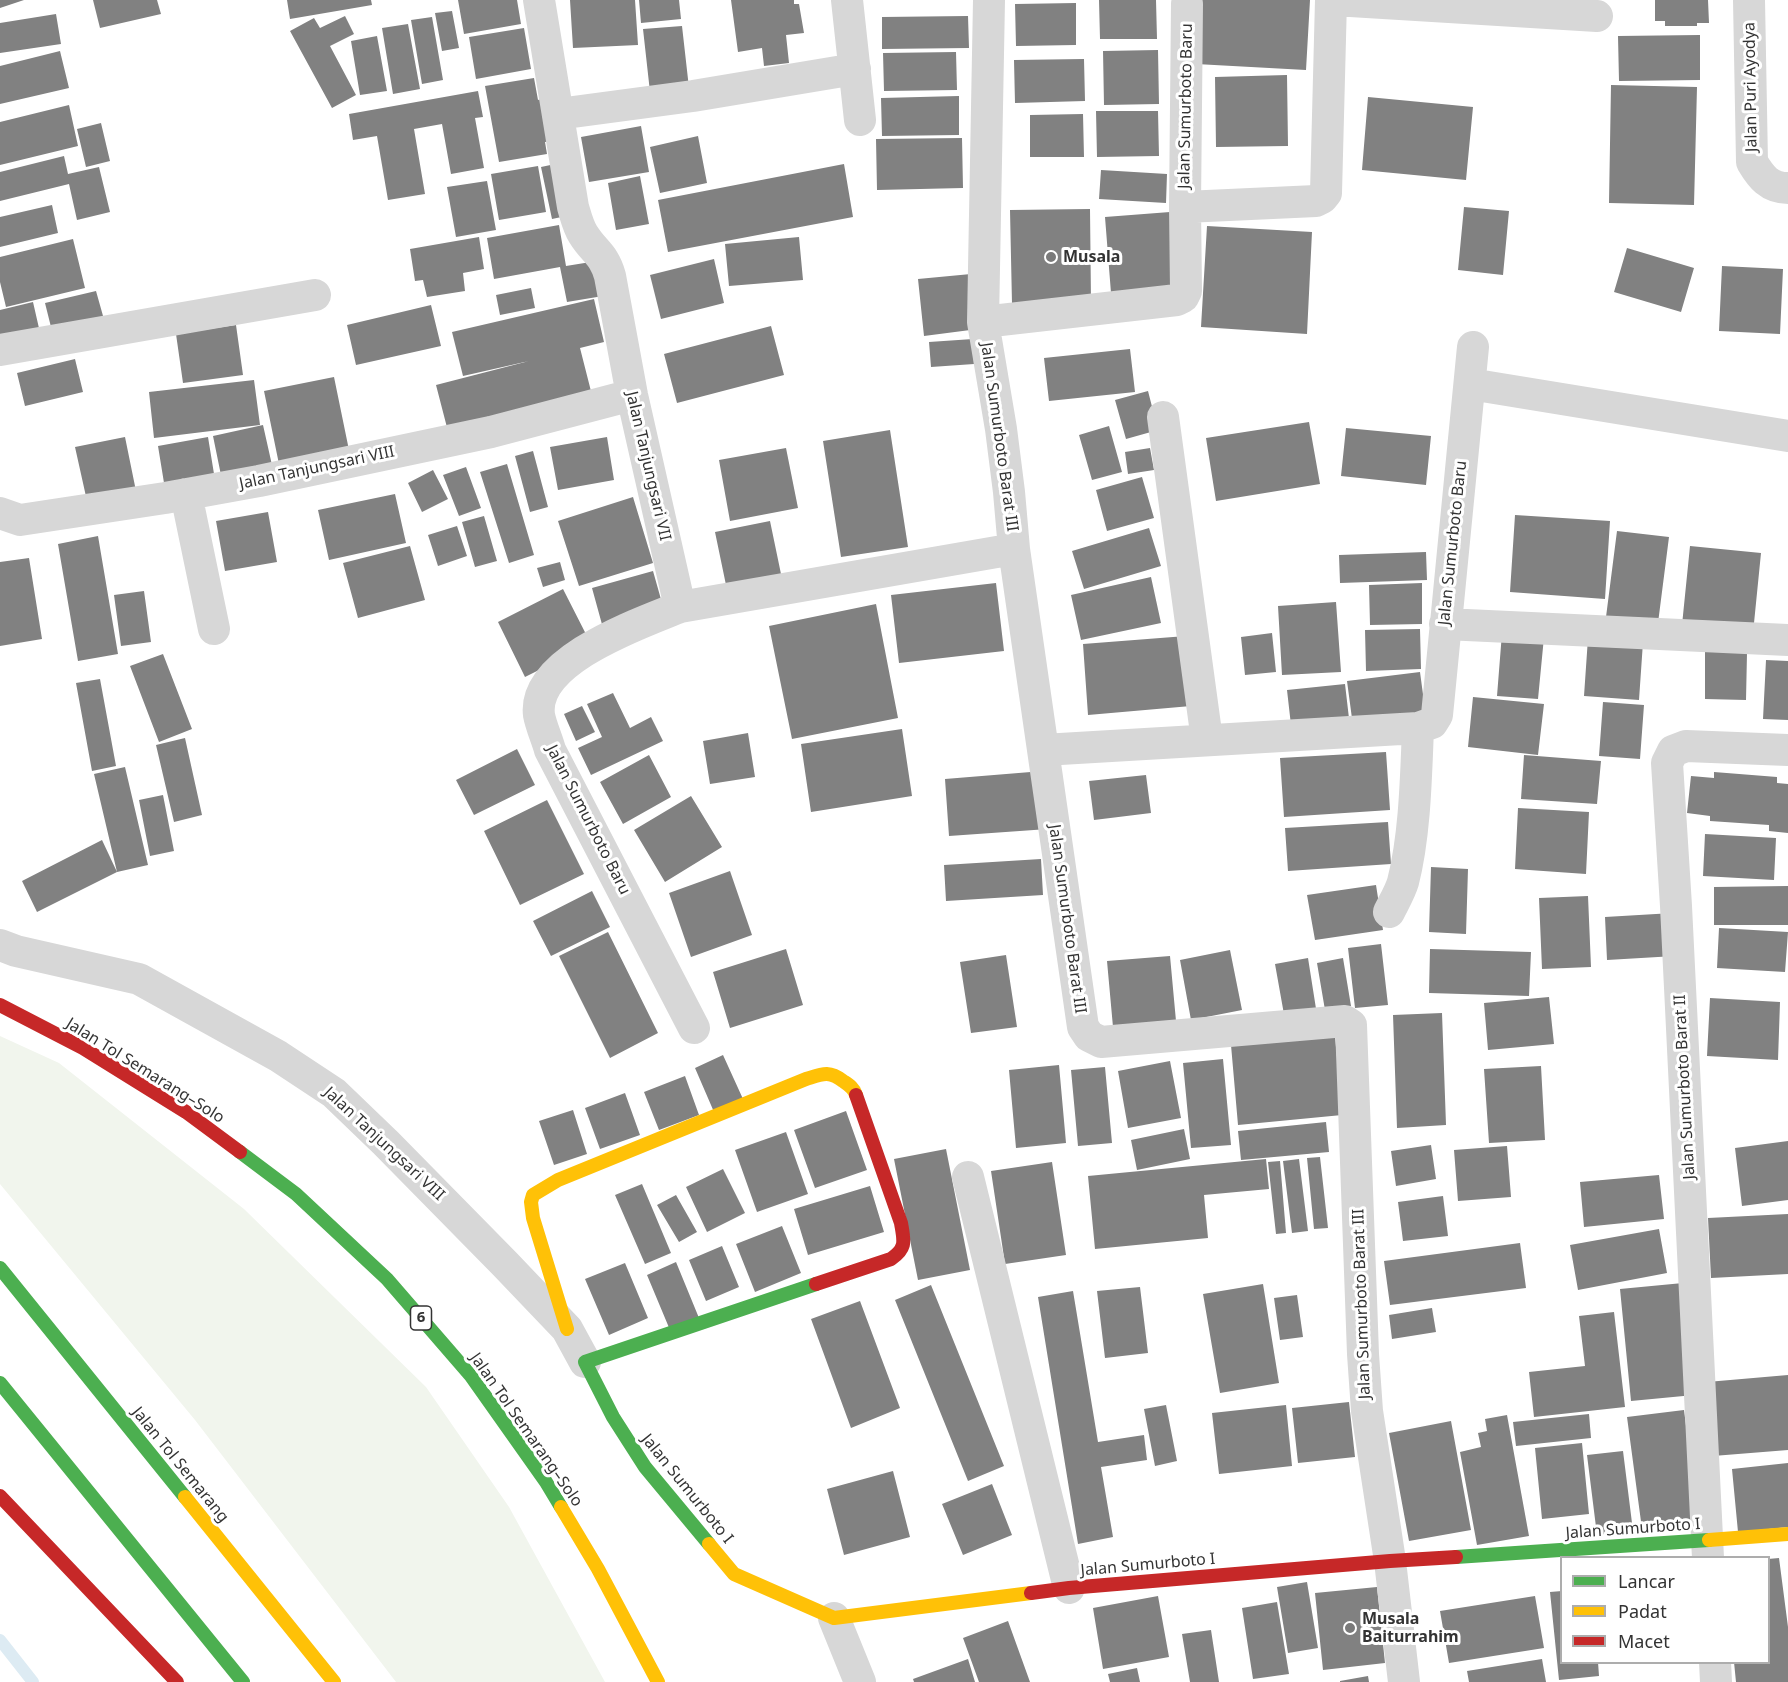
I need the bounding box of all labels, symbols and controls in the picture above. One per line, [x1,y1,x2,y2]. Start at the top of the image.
street label: Jalan Puri Ayodya [1740,22,1762,152]
street label: Jalan Sumurboto Baru [1175,23,1197,189]
place label: Musala [1063,247,1120,267]
marker: Musala [1044,250,1058,264]
street label: Jalan Sumurboto Barat III [976,341,1022,533]
street label: Jalan Tanjungsari VII [621,389,675,543]
street label: Jalan Tanjungsari VIII [238,442,396,494]
street label: Jalan Sumurboto Baru [1435,460,1471,626]
street label: Jalan Sumurboto Baru [542,742,634,898]
street label: Jalan Sumurboto Barat III [1044,823,1090,1015]
street label: Jalan Sumurboto Barat II [1671,994,1699,1180]
street label: Jalan Tol Semarang–Solo [62,1014,228,1128]
street label: Jalan Tanjungsari VIII [320,1083,448,1205]
street label: Jalan Sumurboto Barat III [1349,1208,1375,1400]
road number: 6 [410,1306,432,1330]
street label: Jalan Tol Semarang–Solo [466,1349,586,1511]
street label: Jalan Tol Semarang [128,1403,232,1527]
street label: Jalan Sumurboto I [637,1430,737,1548]
street label: Jalan Sumurboto I [1565,1515,1701,1543]
street label: Jalan Sumurboto I [1080,1550,1216,1580]
legend [1560,1556,1770,1664]
text: Lancar [1618,1569,1675,1593]
text: Padat [1618,1599,1667,1623]
place label: Musala Baiturrahim [1362,1609,1459,1647]
marker: Musala Baiturrahim [1343,1621,1357,1635]
text: Macet [1618,1629,1670,1653]

